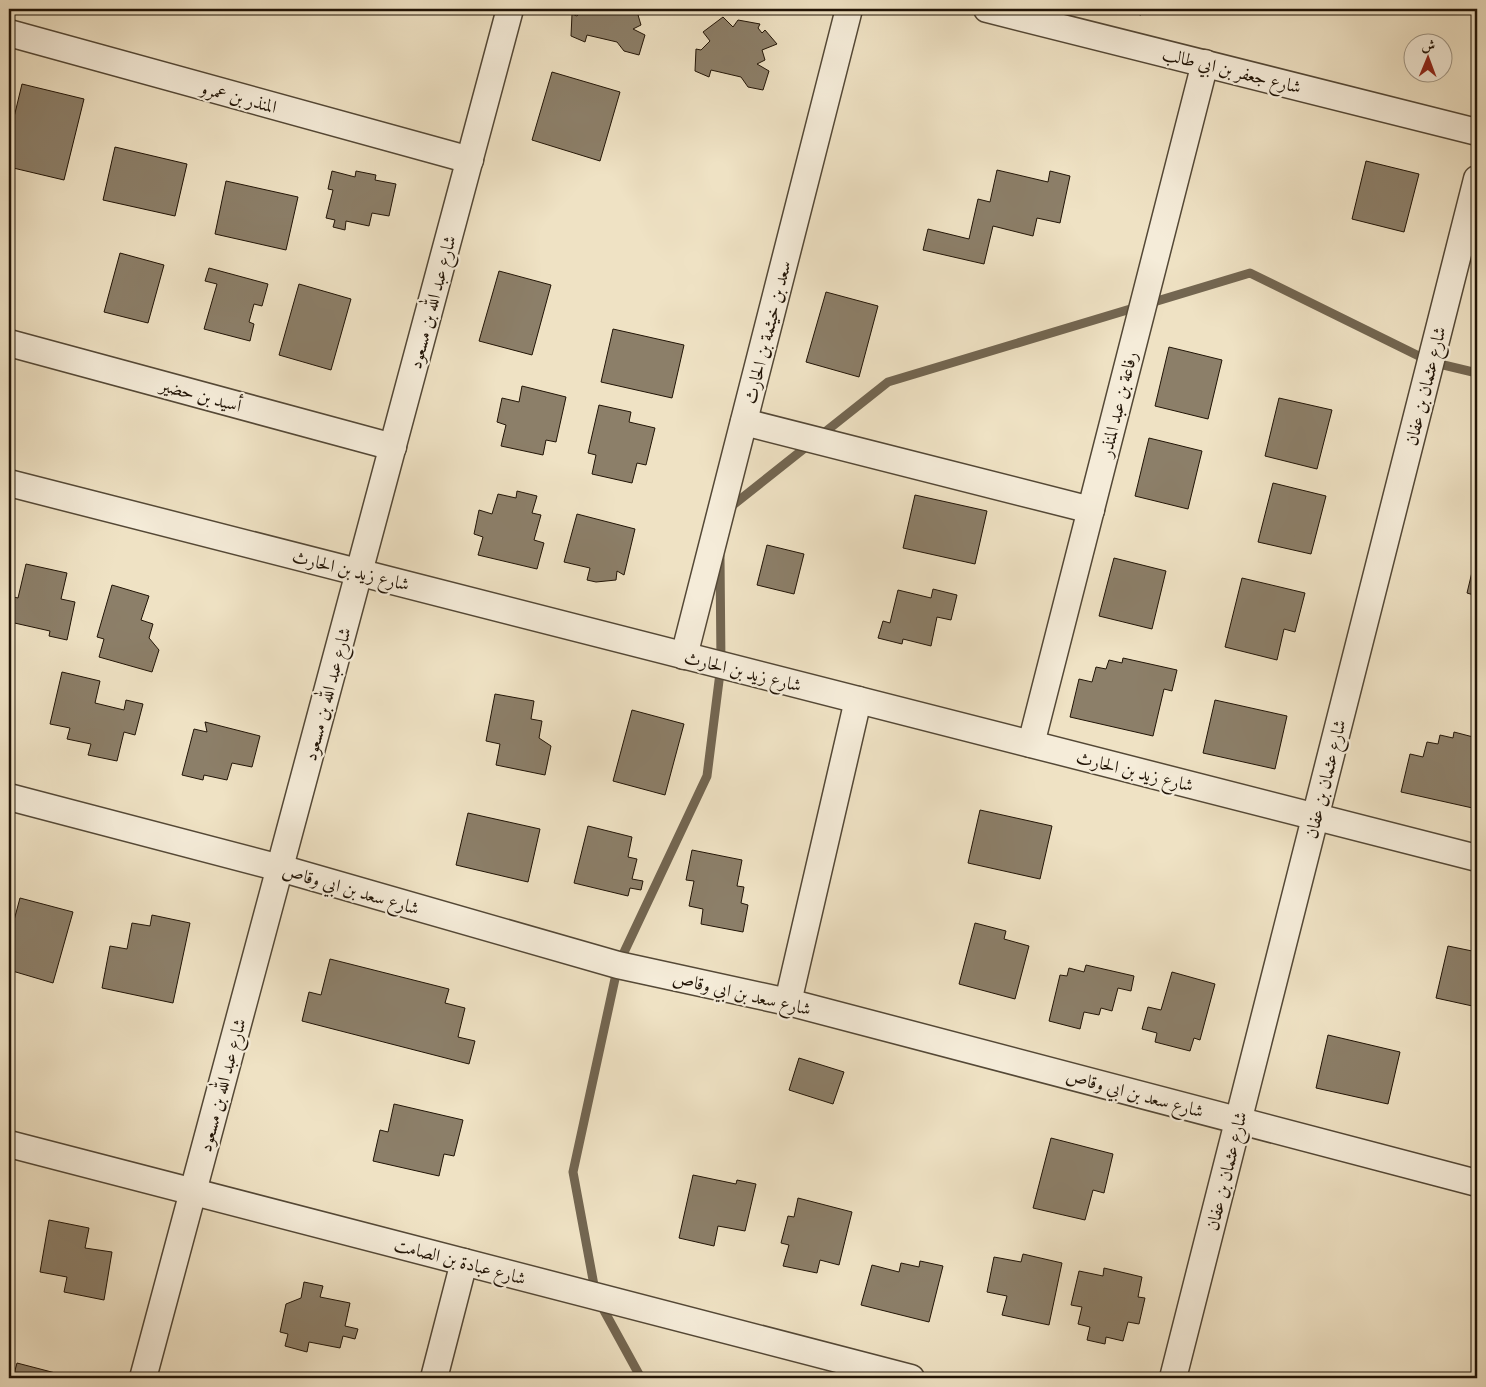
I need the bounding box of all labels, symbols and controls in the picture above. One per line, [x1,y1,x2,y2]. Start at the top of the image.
north arrow [1404,32,1454,82]
text: ش [1421,35,1435,55]
street label: شارع جعفر بن ابي طالب [1159,40,1304,102]
street label: المنذر بن عمرو [196,73,280,120]
street label: شارع عبد الله بن مسعود [401,232,465,372]
street label: سعد بن خيثمة بن الحارث [736,257,798,407]
street label: شارع عثمان بن عفان [1397,323,1455,449]
street label: رفاعة بن عبد المنذر [1091,349,1144,461]
street label: أسيد بن حضير [155,371,246,419]
street label: شارع زيد بن الحارث [289,542,413,600]
street label: شارع عبد الله بن مسعود [296,624,360,764]
street label: شارع زيد بن الحارث [681,643,805,701]
street label: شارع عثمان بن عفان [1297,716,1355,842]
street label: شارع زيد بن الحارث [1073,743,1197,801]
street label: شارع سعد بن ابي وقاص [279,857,423,923]
street label: شارع سعد بن ابي وقاص [670,964,814,1024]
street label: شارع عبد الله بن مسعود [191,1015,255,1155]
street label: شارع سعد بن ابي وقاص [1063,1062,1207,1126]
street label: شارع عثمان بن عفان [1198,1108,1256,1234]
street label: شارع عبادة بن الصامت [391,1230,529,1294]

